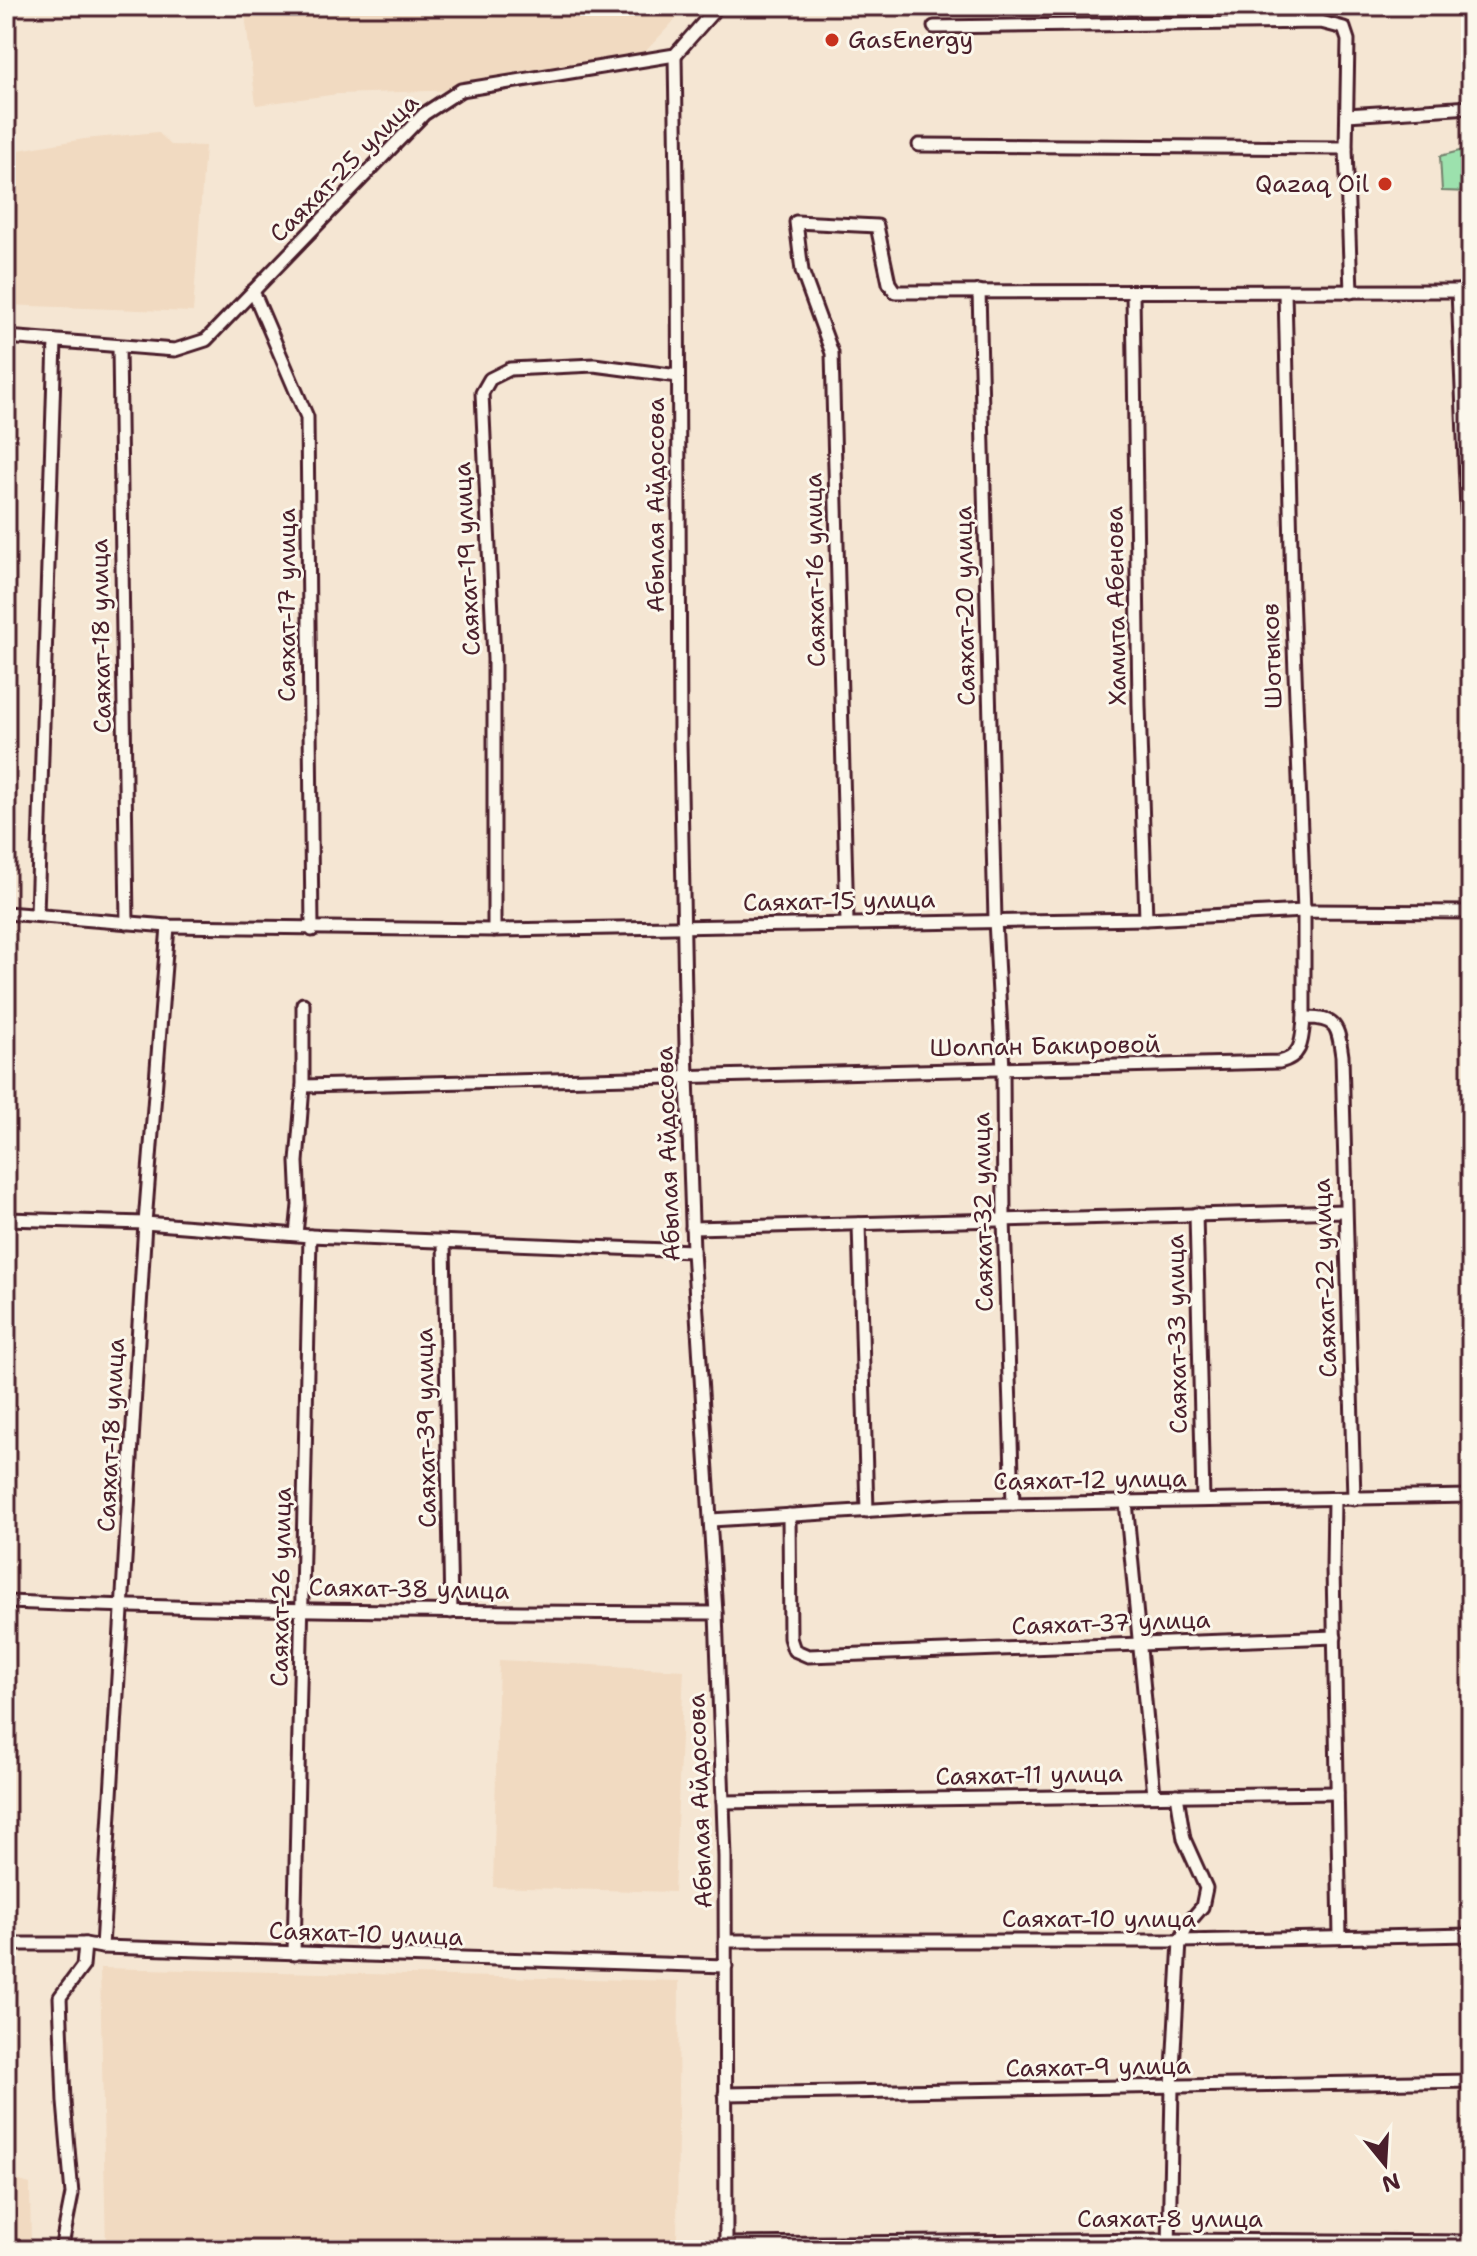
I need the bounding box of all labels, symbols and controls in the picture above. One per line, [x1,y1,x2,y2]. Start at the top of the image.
place label: GasEnergy [848,24,973,56]
marker: GasEnergy [823,31,841,49]
street label: Саяхат-25 улица [263,87,425,249]
place label: Qazaq Oil [1255,168,1370,200]
marker: Qazaq Oil [1376,175,1394,193]
street label: Абылая Айдосова [640,397,672,613]
street label: Саяхат-19 улица [446,461,488,657]
street label: Саяхат-16 улица [797,473,833,667]
street label: Саяхат-20 улица [947,506,983,706]
street label: Хамита Абенова [1098,506,1134,706]
street label: Саяхат-17 улица [271,508,303,702]
street label: Саяхат-18 улица [83,538,119,734]
street label: Шотыков [1254,603,1290,709]
street label: Саяхат-15 улица [742,883,936,919]
street label: Шолпан Бакировой [929,1028,1161,1064]
street label: Абылая Айдосова [648,1046,688,1262]
street label: Саяхат-32 улица [965,1112,1001,1312]
street label: Саяхат-22 улица [1306,1178,1344,1378]
street label: Саяхат-33 улица [1159,1234,1195,1434]
street label: Саяхат-39 улица [408,1328,444,1528]
street label: Саяхат-18 улица [90,1337,132,1533]
street label: Саяхат-12 улица [993,1462,1187,1498]
street label: Саяхат-26 улица [263,1487,299,1687]
street label: Саяхат-38 улица [308,1571,510,1607]
street label: Саяхат-37 улица [1011,1604,1211,1642]
street label: Абылая Айдосова [680,1693,720,1909]
street label: Саяхат-11 улица [935,1757,1123,1793]
street label: Саяхат-10 улица [1002,1903,1196,1935]
street label: Саяхат-10 улица [268,1915,464,1953]
street label: Саяхат-9 улица [1005,2049,1191,2085]
north arrow [1345,2124,1425,2204]
text: N [1378,2166,1404,2199]
street label: Саяхат-8 улица [1077,2203,1263,2235]

